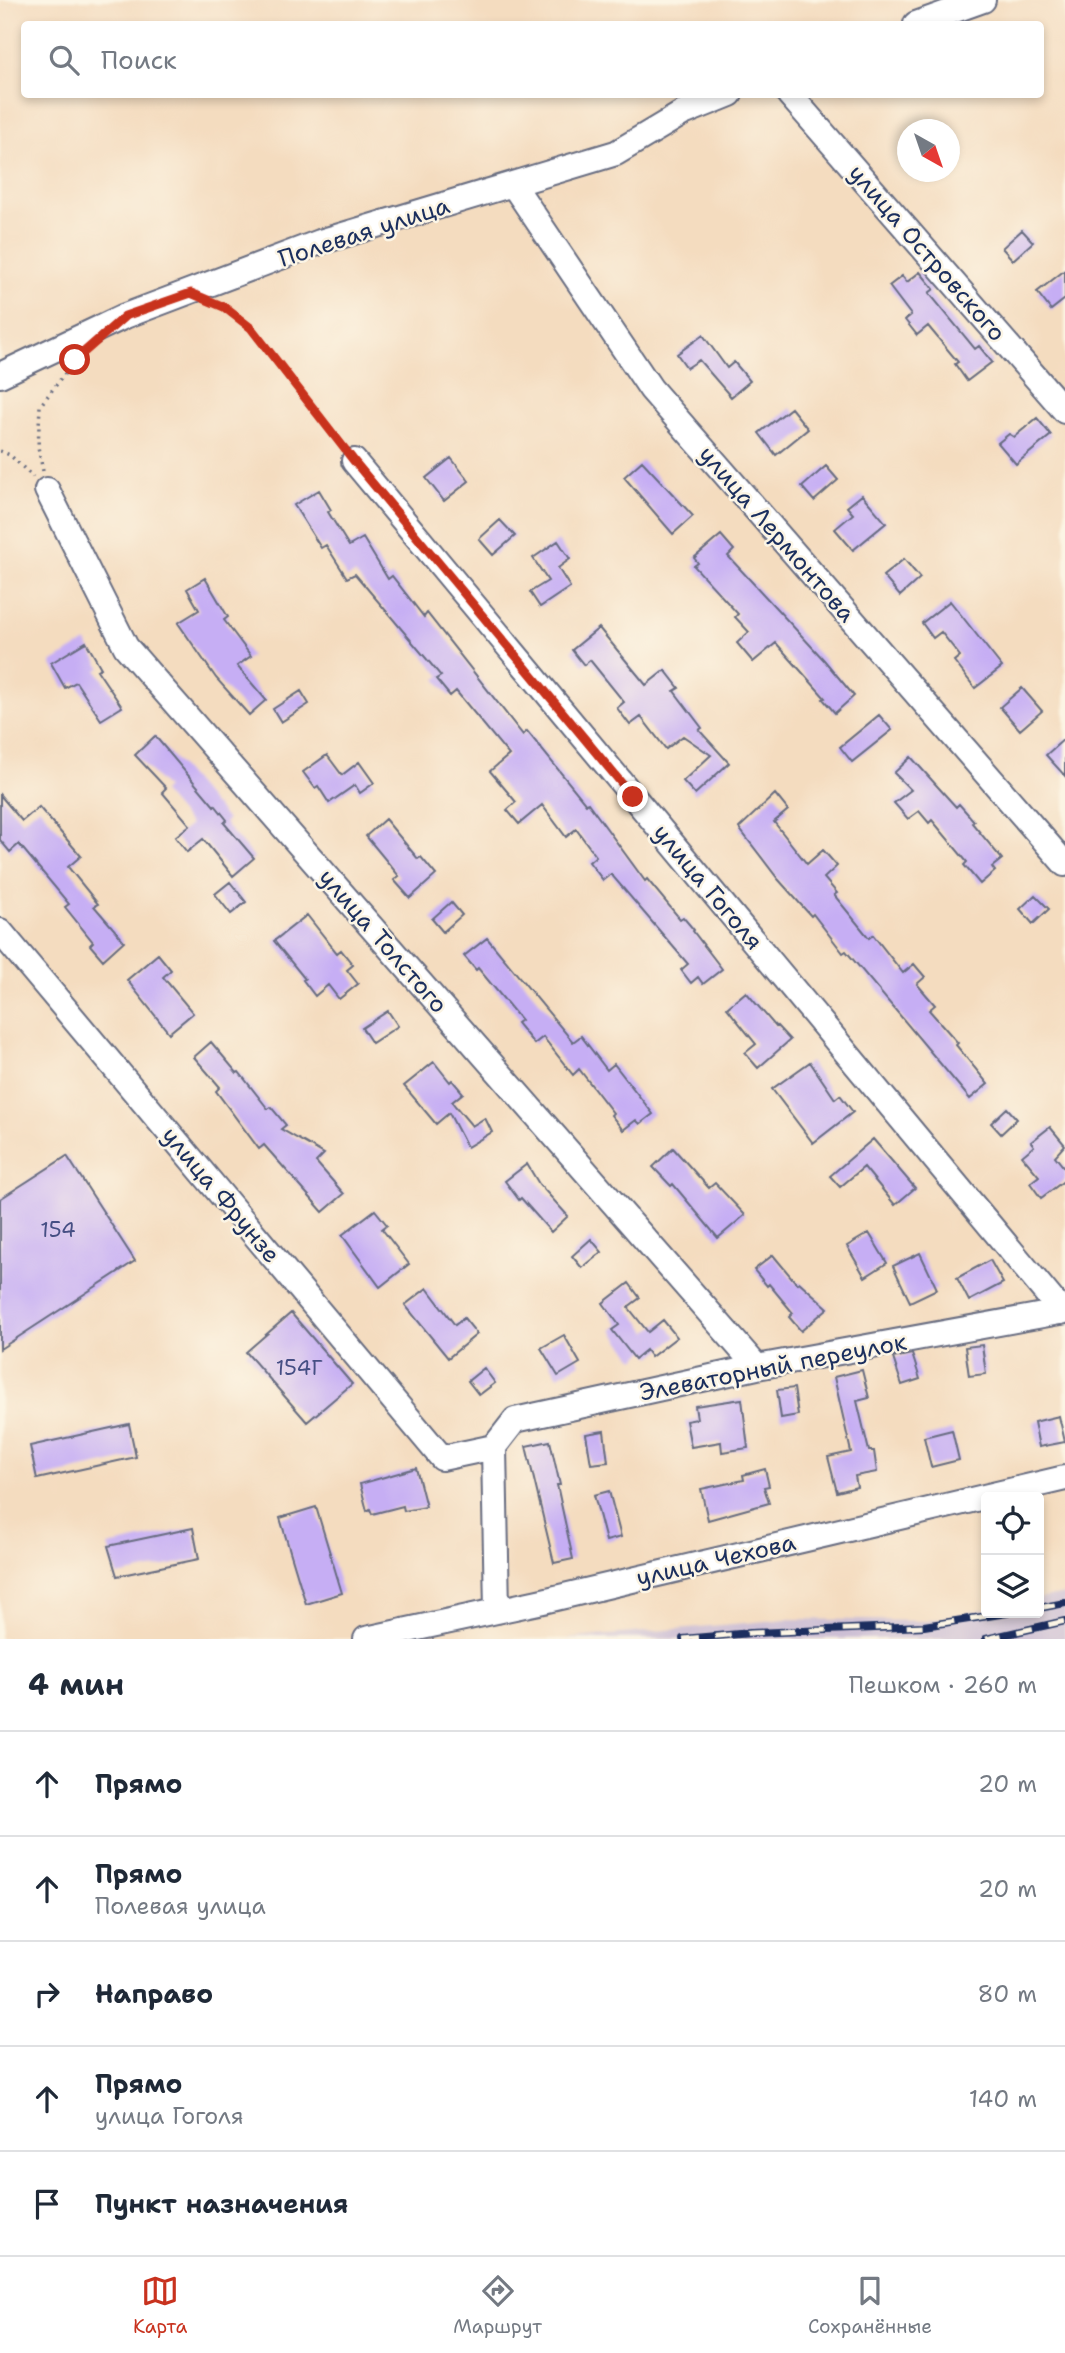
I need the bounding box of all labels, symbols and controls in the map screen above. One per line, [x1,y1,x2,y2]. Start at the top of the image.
search box [21,21,1044,98]
icon: search [45,41,83,79]
text: Поиск [101,42,177,77]
north arrow [897,119,960,182]
street label: улица Островского [841,158,1013,348]
street label: Полевая улица [274,189,454,275]
route start [59,344,90,375]
street label: улица Лермонтова [691,439,863,629]
route end [617,781,648,812]
street label: улица Гоголя [646,817,770,957]
street label: улица Толстого [311,862,455,1020]
street label: улица Фрунзе [155,1120,287,1270]
house number: 154 [40,1216,76,1244]
street label: Элеваторный переулок [637,1325,909,1409]
house number: 154Г [276,1354,323,1382]
map controls [981,1492,1044,1618]
button: locate [981,1492,1044,1555]
street label: улица Чехова [633,1526,799,1594]
button: layers [981,1555,1044,1618]
text: 4 мин [28,1664,124,1705]
text: Пешком · 260 m [849,1670,1037,1700]
icon: ahead [28,1765,66,1803]
text: Прямо [95,1766,183,1801]
text: 20 m [978,1769,1037,1799]
text: Прямо [95,1856,183,1891]
icon: ahead [28,1870,66,1908]
text: 20 m [978,1874,1037,1904]
text: Полевая улица [95,1891,266,1921]
icon: right [28,1975,66,2013]
text: Направо [95,1976,213,2011]
text: 80 m [978,1979,1037,2009]
text: Прямо [95,2066,183,2101]
icon: ahead [28,2080,66,2118]
text: 140 m [969,2084,1037,2114]
text: улица Гоголя [95,2101,244,2131]
icon: arrive [28,2185,66,2223]
text: Пункт назначения [95,2186,348,2221]
tab: Карта [133,2272,187,2339]
tab: Маршрут [453,2272,542,2339]
tab: Сохранённые [808,2272,932,2339]

